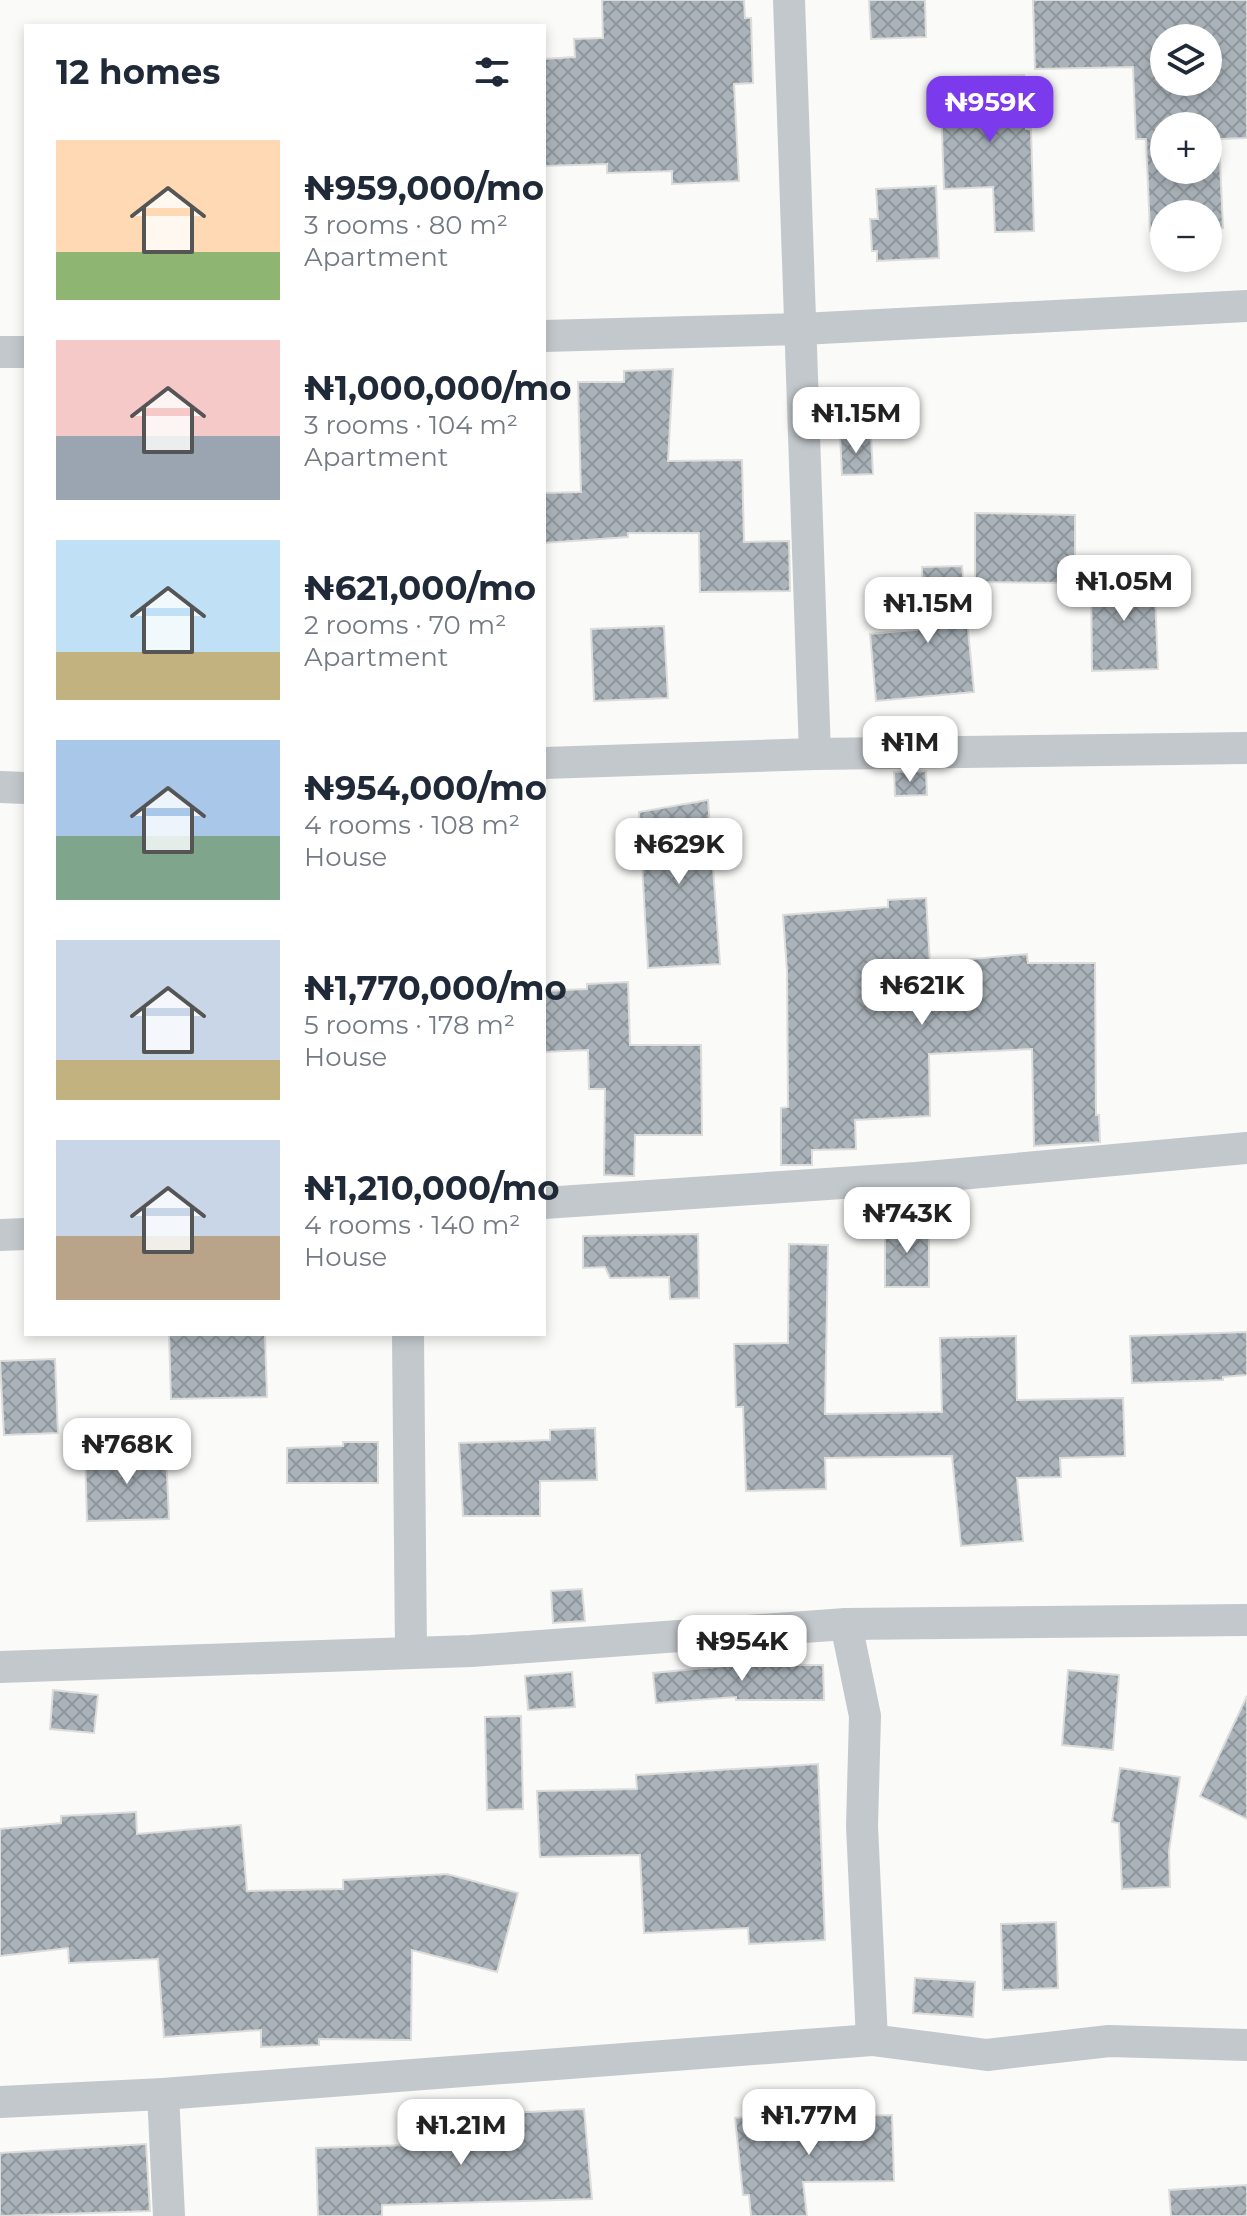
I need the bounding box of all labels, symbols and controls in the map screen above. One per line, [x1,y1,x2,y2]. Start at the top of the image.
map controls [1150,24,1222,272]
button: layers [1150,24,1222,96]
icon: filters [470,50,514,94]
text: 12 homes [56,51,220,93]
pin: ₦959K [934,76,1046,144]
text: ₦959K [944,86,1036,118]
button: + [1150,112,1222,184]
text: ₦959,000/mo [304,167,544,209]
icon: home [120,172,216,268]
button: − [1150,200,1222,272]
text: 3 rooms · 80 m² [304,209,508,241]
text: Apartment [304,241,448,273]
text: ₦1,000,000/mo [304,367,572,409]
icon: home [120,372,216,468]
pin: ₦1.15M [791,387,921,455]
text: ₦1.15M [811,397,901,429]
text: 3 rooms · 104 m² [304,409,518,441]
text: Apartment [304,441,448,473]
pin: ₦1.05M [1059,555,1189,623]
text: ₦1.05M [1075,565,1173,597]
text: ₦621,000/mo [304,567,536,609]
icon: home [120,572,216,668]
pin: ₦1.15M [863,577,993,645]
text: ₦1.15M [883,587,973,619]
text: 2 rooms · 70 m² [304,609,506,641]
text: Apartment [304,641,448,673]
pin: ₦1M [871,716,949,784]
text: ₦1M [881,726,939,758]
text: ₦954,000/mo [304,767,547,809]
icon: home [120,772,216,868]
text: 4 rooms · 108 m² [304,809,520,841]
pin: ₦629K [623,818,735,886]
text: ₦629K [633,828,725,860]
text: House [304,841,387,873]
pin: ₦621K [866,959,978,1027]
text: ₦1,770,000/mo [304,967,567,1009]
text: ₦621K [880,969,964,1001]
icon: home [120,972,216,1068]
text: 5 rooms · 178 m² [304,1009,515,1041]
text: House [304,1041,387,1073]
text: ₦1,210,000/mo [304,1167,560,1209]
icon: home [120,1172,216,1268]
pin: ₦743K [851,1187,963,1255]
text: ₦743K [862,1197,952,1229]
text: 4 rooms · 140 m² [304,1209,521,1241]
text: House [304,1241,387,1273]
pin: ₦768K [71,1418,183,1486]
text: ₦768K [81,1428,173,1460]
pin: ₦954K [686,1615,798,1683]
text: ₦954K [696,1625,788,1657]
pin: ₦1.77M [744,2089,874,2157]
pin: ₦1.21M [396,2099,526,2167]
text: ₦1.77M [760,2099,858,2131]
text: ₦1.21M [415,2109,507,2141]

